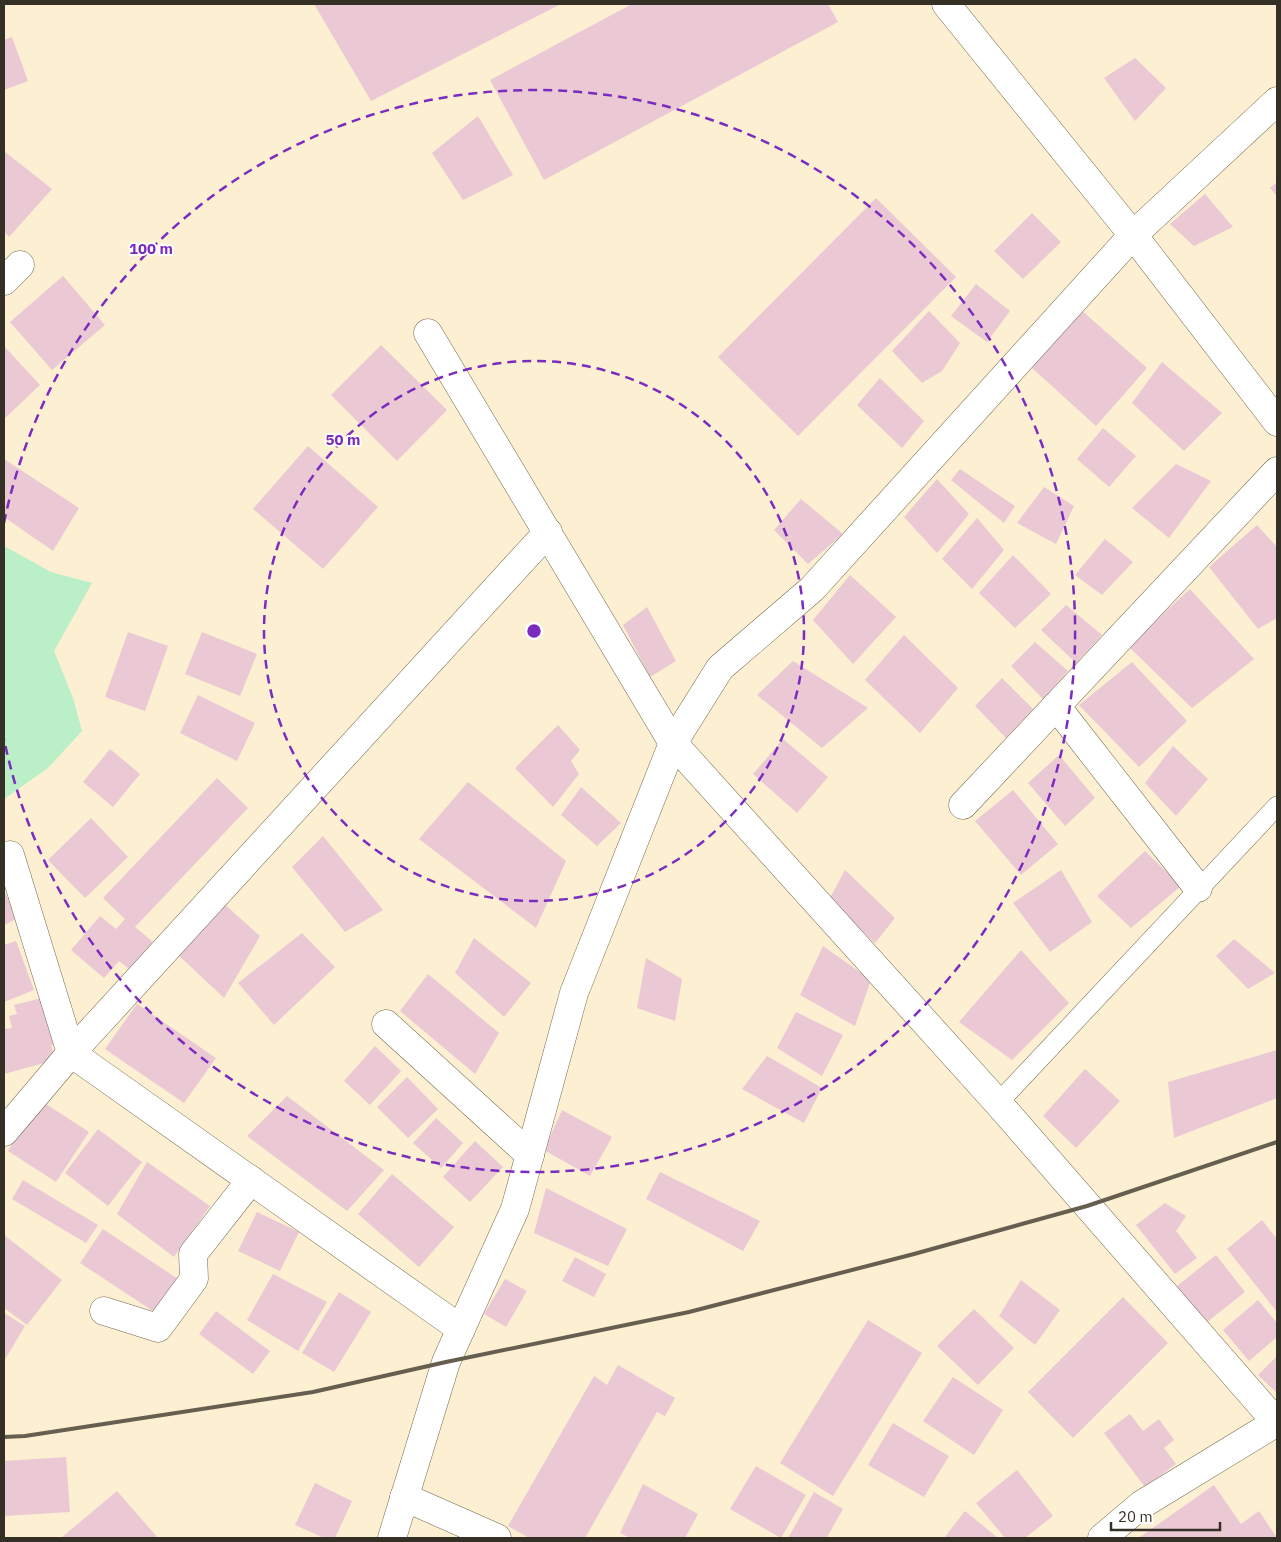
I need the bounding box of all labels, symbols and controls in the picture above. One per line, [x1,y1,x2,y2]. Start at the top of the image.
text: 100 m [129,239,173,258]
text: 50 m [326,430,360,449]
centre of rings [525,622,543,640]
scale bar [1111,1500,1220,1532]
text: 20 m [1118,1507,1153,1526]

